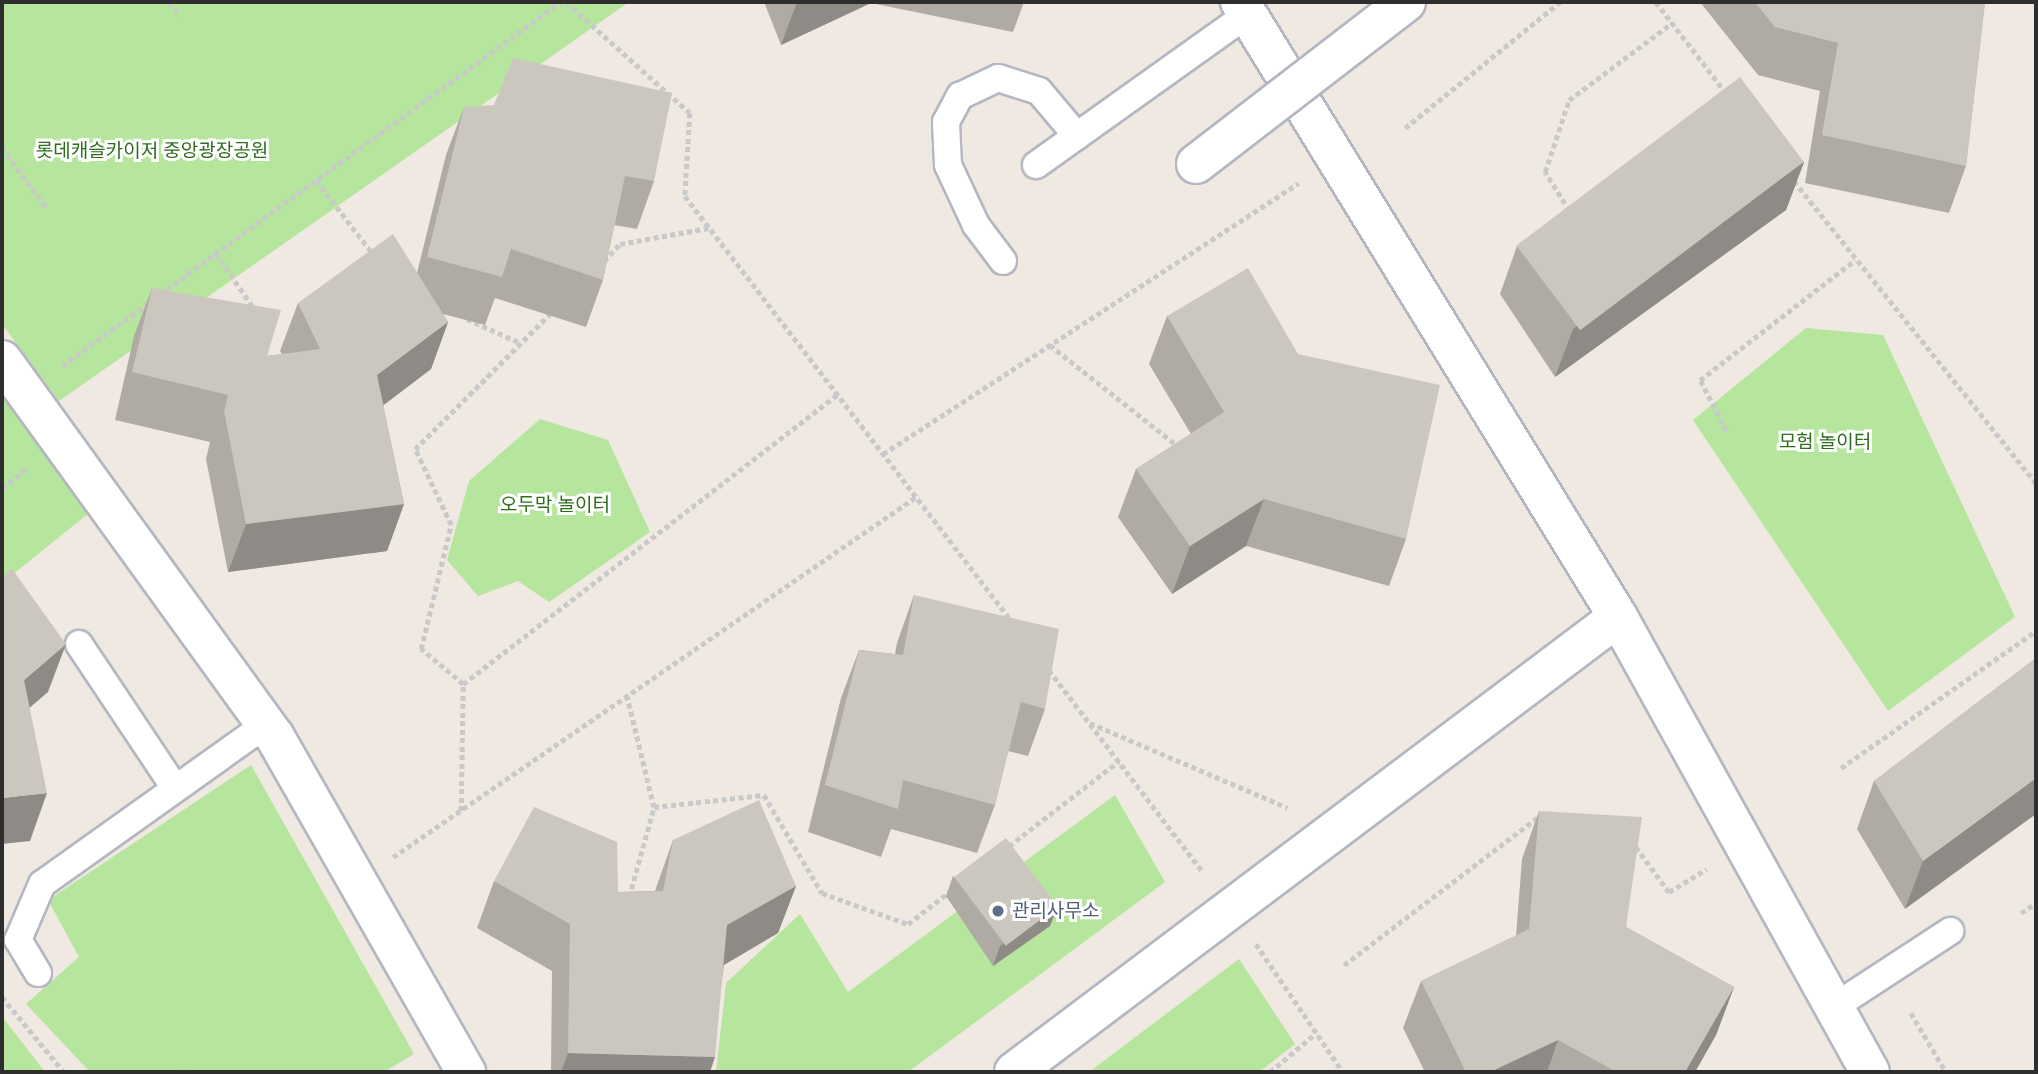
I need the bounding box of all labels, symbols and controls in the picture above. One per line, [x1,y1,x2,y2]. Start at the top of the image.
park label: 롯데캐슬카이저 중앙광장공원 [36,140,268,162]
park label: 모험 놀이터 [1779,431,1871,453]
park label: 오두막 놀이터 [500,494,610,516]
place label: 관리사무소 [1012,900,1099,922]
marker: 관리사무소 [990,903,1006,919]

